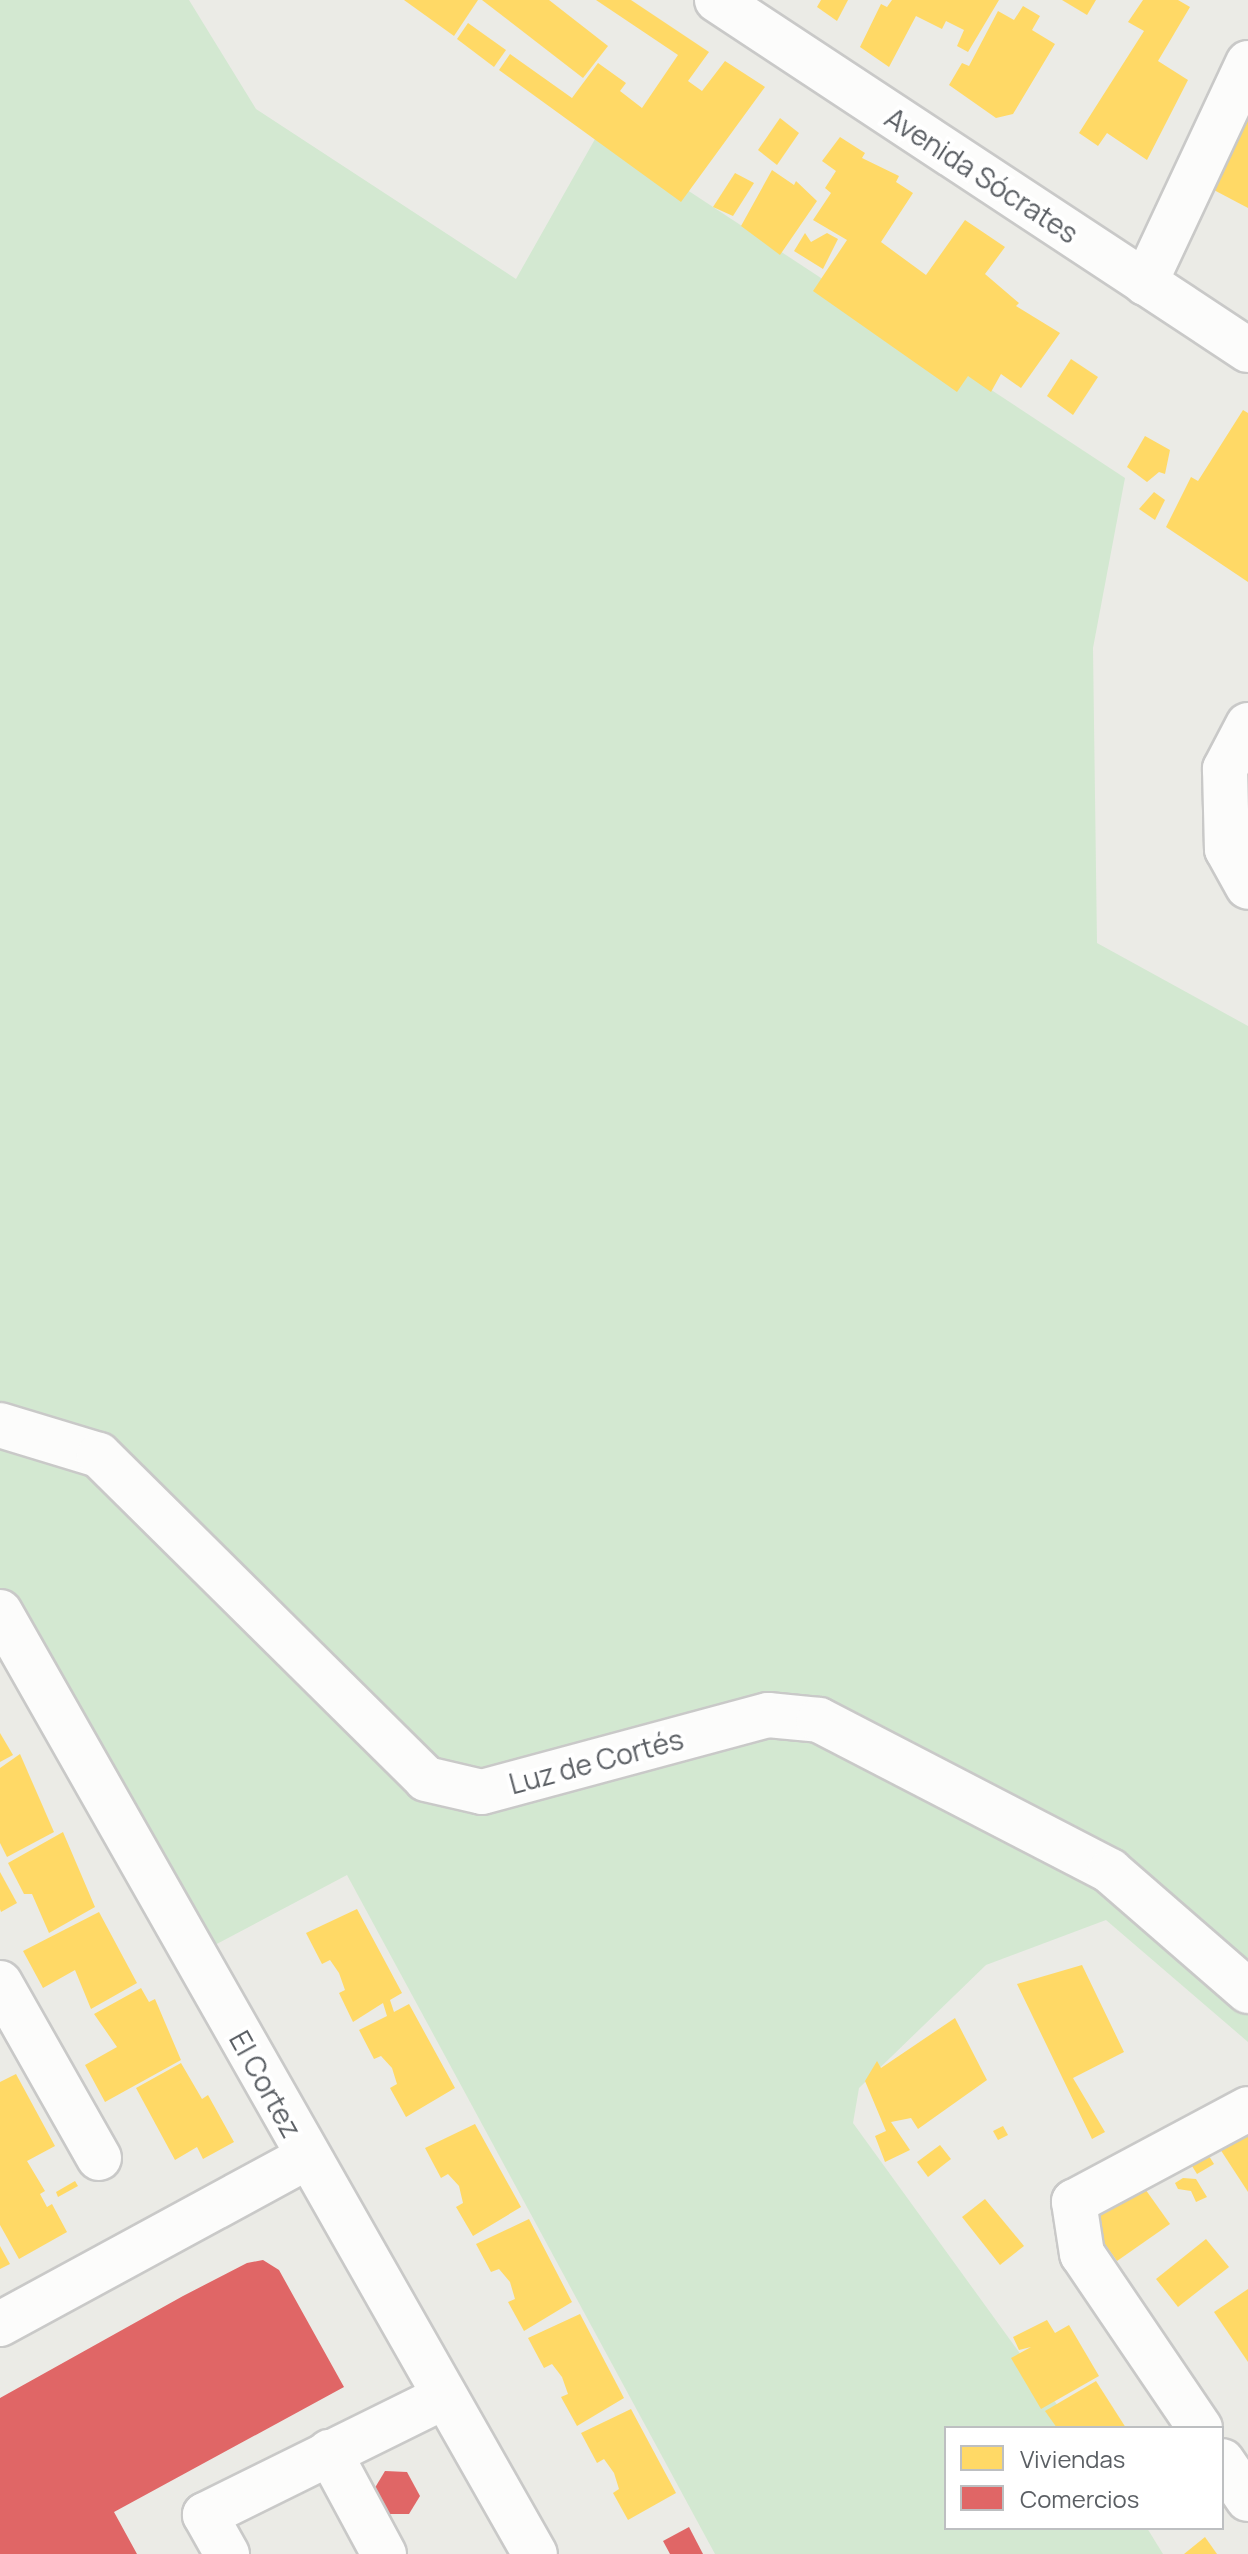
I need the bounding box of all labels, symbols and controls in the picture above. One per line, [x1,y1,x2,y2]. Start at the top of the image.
street label: Avenida Sócrates [879,100,1085,250]
street label: Luz de Cortés [505,1722,687,1800]
street label: El Cortez [223,2025,309,2143]
legend [944,2426,1224,2530]
text: Viviendas [1020,2442,1125,2475]
text: Comercios [1020,2482,1139,2515]

